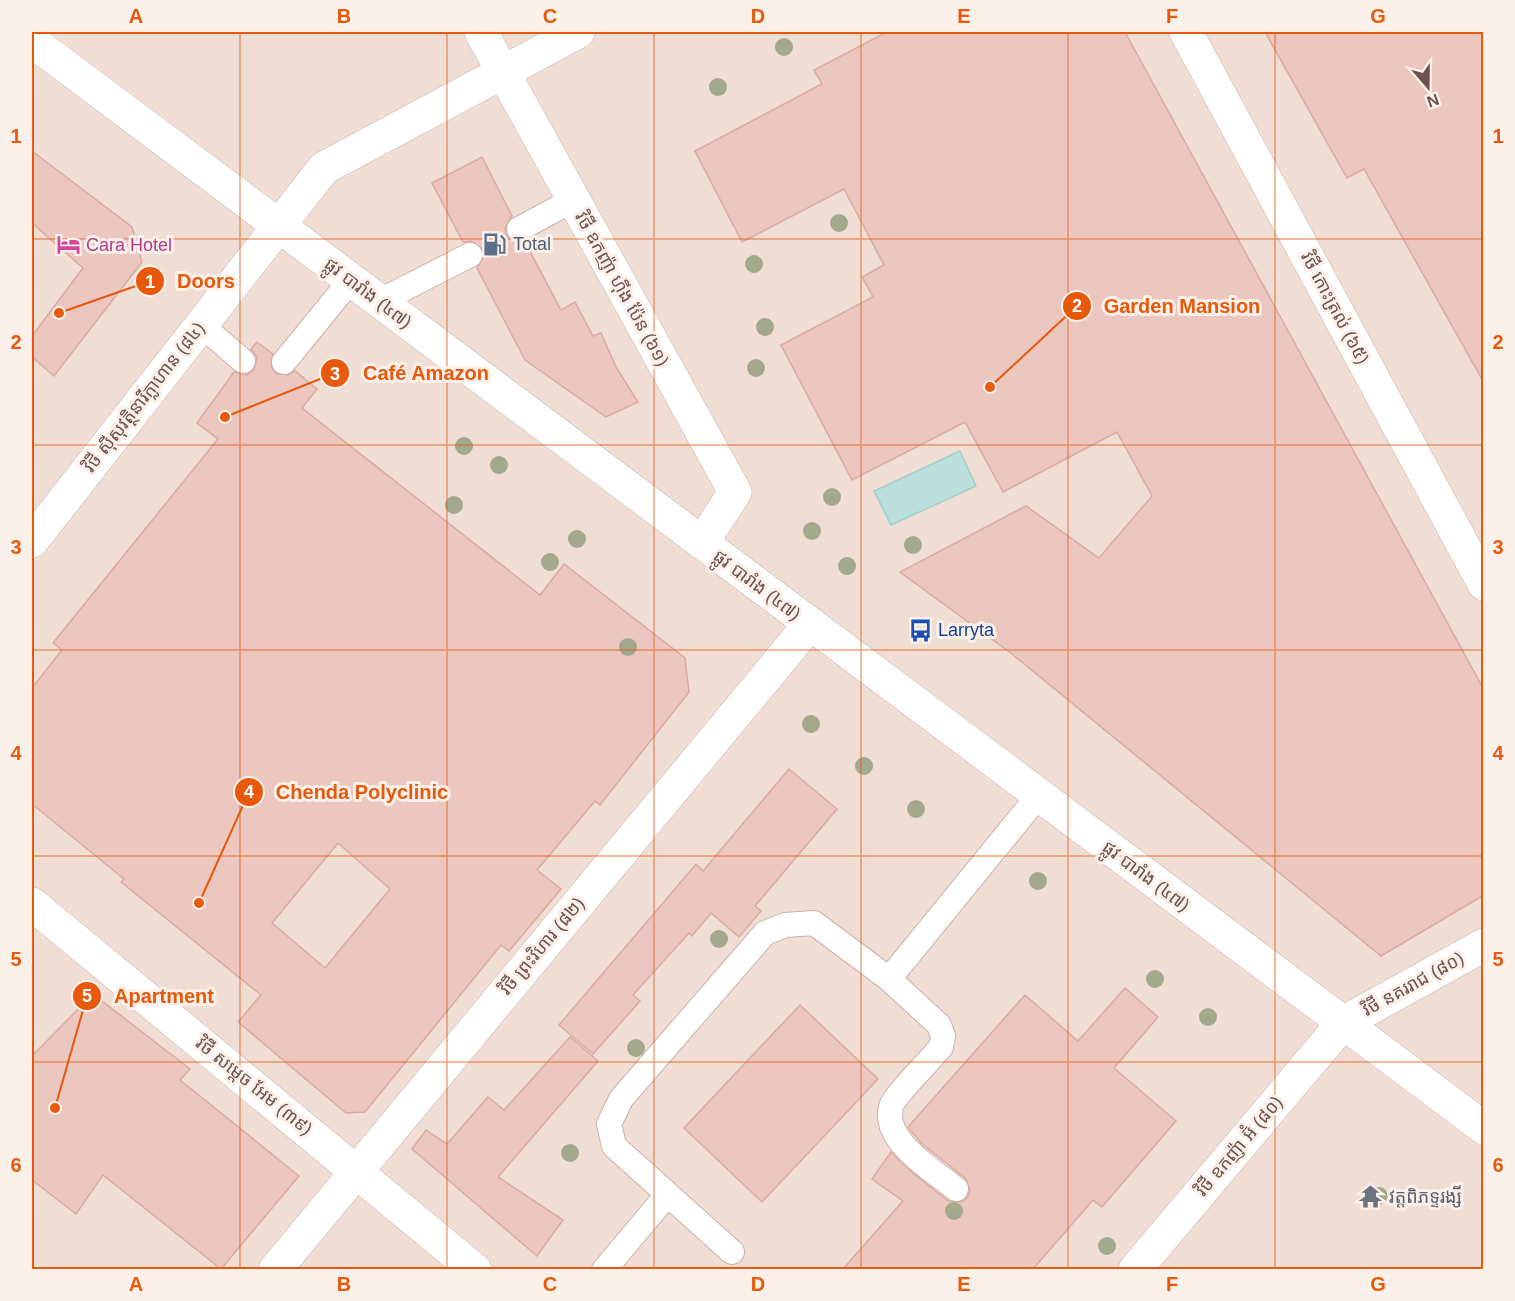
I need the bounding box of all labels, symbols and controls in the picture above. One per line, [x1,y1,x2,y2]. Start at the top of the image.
text: A [129,5,143,27]
text: B [337,5,351,27]
text: C [543,5,557,27]
text: D [751,5,765,27]
text: E [957,5,971,27]
text: F [1166,5,1178,27]
text: G [1370,5,1386,27]
north arrow [1398,57,1458,117]
text: N [1425,91,1441,111]
text: 1 [10,125,22,147]
text: 1 [1492,125,1504,147]
street label: វិថី ឧកញ៉ា ហ៊ីង ប៉ែន (៦១) [569,207,674,371]
fuel station icon: Total [482,231,508,257]
hotel icon: Cara Hotel [55,232,81,258]
place label: Total [513,234,551,254]
place label: Cara Hotel [86,235,172,255]
street label: វិថី កោះត្រល់ (៦៥) [1296,247,1374,368]
street label: ផ្លូវ បារាំង (៤៧) [317,253,416,337]
callout: Doors [135,262,247,300]
text: Doors [177,270,235,292]
text: 1 [145,272,155,292]
callout: Garden Mansion [1062,287,1273,325]
text: Garden Mansion [1104,295,1260,317]
text: 2 [1072,296,1082,316]
street label: វិថី ស៊ីសុវត្ថិនារីក្លាហាន (៨៤) [77,317,211,478]
text: 2 [10,331,22,353]
text: 2 [1492,331,1504,353]
callout: Café Amazon [320,354,501,392]
text: Café Amazon [363,362,489,384]
text: 3 [330,364,340,384]
text: 3 [10,536,22,558]
text: 3 [1492,536,1504,558]
street label: ផ្លូវ បារាំង (៤៧) [706,545,805,629]
bus stop icon: Larryta [907,617,933,643]
place label: Larryta [938,620,995,640]
text: 4 [10,742,22,764]
text: 4 [1492,742,1504,764]
callout: Chenda Polyclinic [234,773,460,811]
text: Chenda Polyclinic [276,781,448,803]
text: 4 [244,782,254,802]
street label: ផ្លូវ បារាំង (៤៧) [1095,836,1194,920]
street label: វិថី ព្រះវិហារ (៨២) [494,892,589,1000]
street label: វិថី នគររាជ (៨០) [1357,947,1467,1021]
text: 5 [10,948,22,970]
text: 5 [1492,948,1504,970]
callout: Apartment [72,977,226,1015]
text: Apartment [114,985,214,1007]
text: 5 [82,986,92,1006]
street label: វិថី សម្តេច អែម (៣៩) [190,1031,317,1140]
street label: វិថី ឧកញ៉ា អ៊ំ (៨០) [1189,1090,1287,1201]
text: 6 [10,1154,22,1176]
text: 6 [1492,1154,1504,1176]
temple icon: វត្តពិភទ្ទរង្សី [1358,1184,1384,1210]
place label: វត្តពិភទ្ទរង្សី [1389,1185,1462,1208]
text: A [129,1273,143,1295]
text: B [337,1273,351,1295]
text: C [543,1273,557,1295]
text: D [751,1273,765,1295]
text: E [957,1273,971,1295]
text: F [1166,1273,1178,1295]
text: G [1370,1273,1386,1295]

